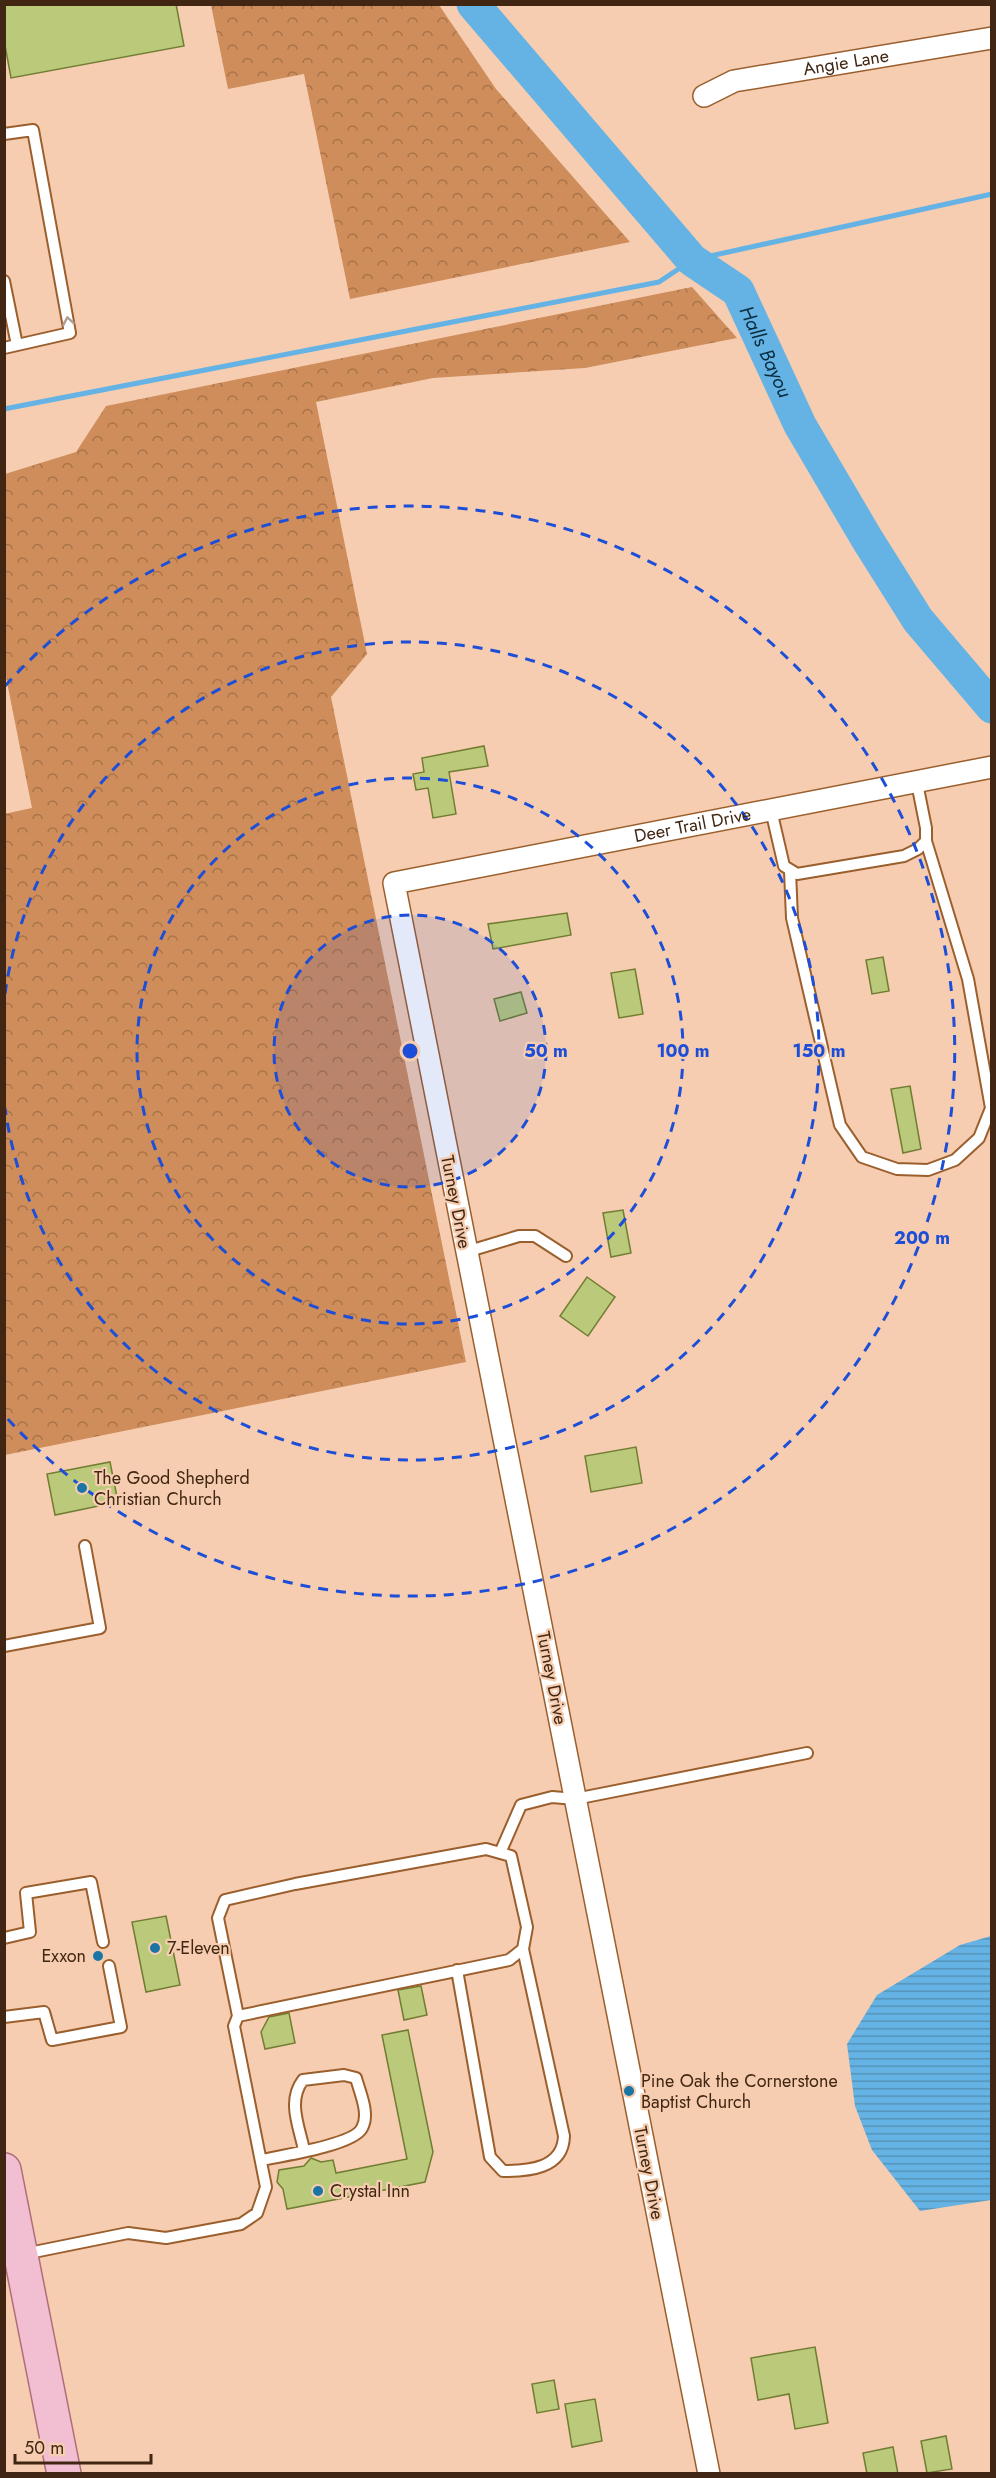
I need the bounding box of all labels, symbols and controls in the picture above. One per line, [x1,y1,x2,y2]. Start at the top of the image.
street label: Angie Lane [801,42,891,82]
water label: Halls Bayou [732,301,799,403]
one-way arrow [62,316,75,326]
street label: Deer Trail Drive [632,801,753,849]
text: 50 m [524,1038,568,1064]
text: 100 m [656,1038,710,1064]
text: 150 m [793,1038,845,1064]
centre of rings [400,1041,420,1061]
street label: Turney Drive [434,1153,478,1251]
text: 200 m [894,1225,950,1251]
place label: The Good Shepherd Christian Church [94,1465,250,1512]
marker: The Good Shepherd Christian Church [75,1481,89,1495]
street label: Turney Drive [530,1629,574,1727]
place label: 7-Eleven [167,1935,230,1961]
marker: 7-Eleven [148,1941,162,1955]
place label: Exxon [41,1943,86,1969]
marker: Exxon [91,1949,105,1963]
place label: Pine Oak the Cornerstone Baptist Church [641,2068,838,2115]
marker: Pine Oak the Cornerstone Baptist Church [622,2084,636,2098]
street label: Turney Drive [627,2124,671,2222]
place label: Crystal Inn [330,2178,410,2204]
marker: Crystal Inn [311,2184,325,2198]
scale bar [15,2427,152,2465]
text: 50 m [24,2435,64,2461]

